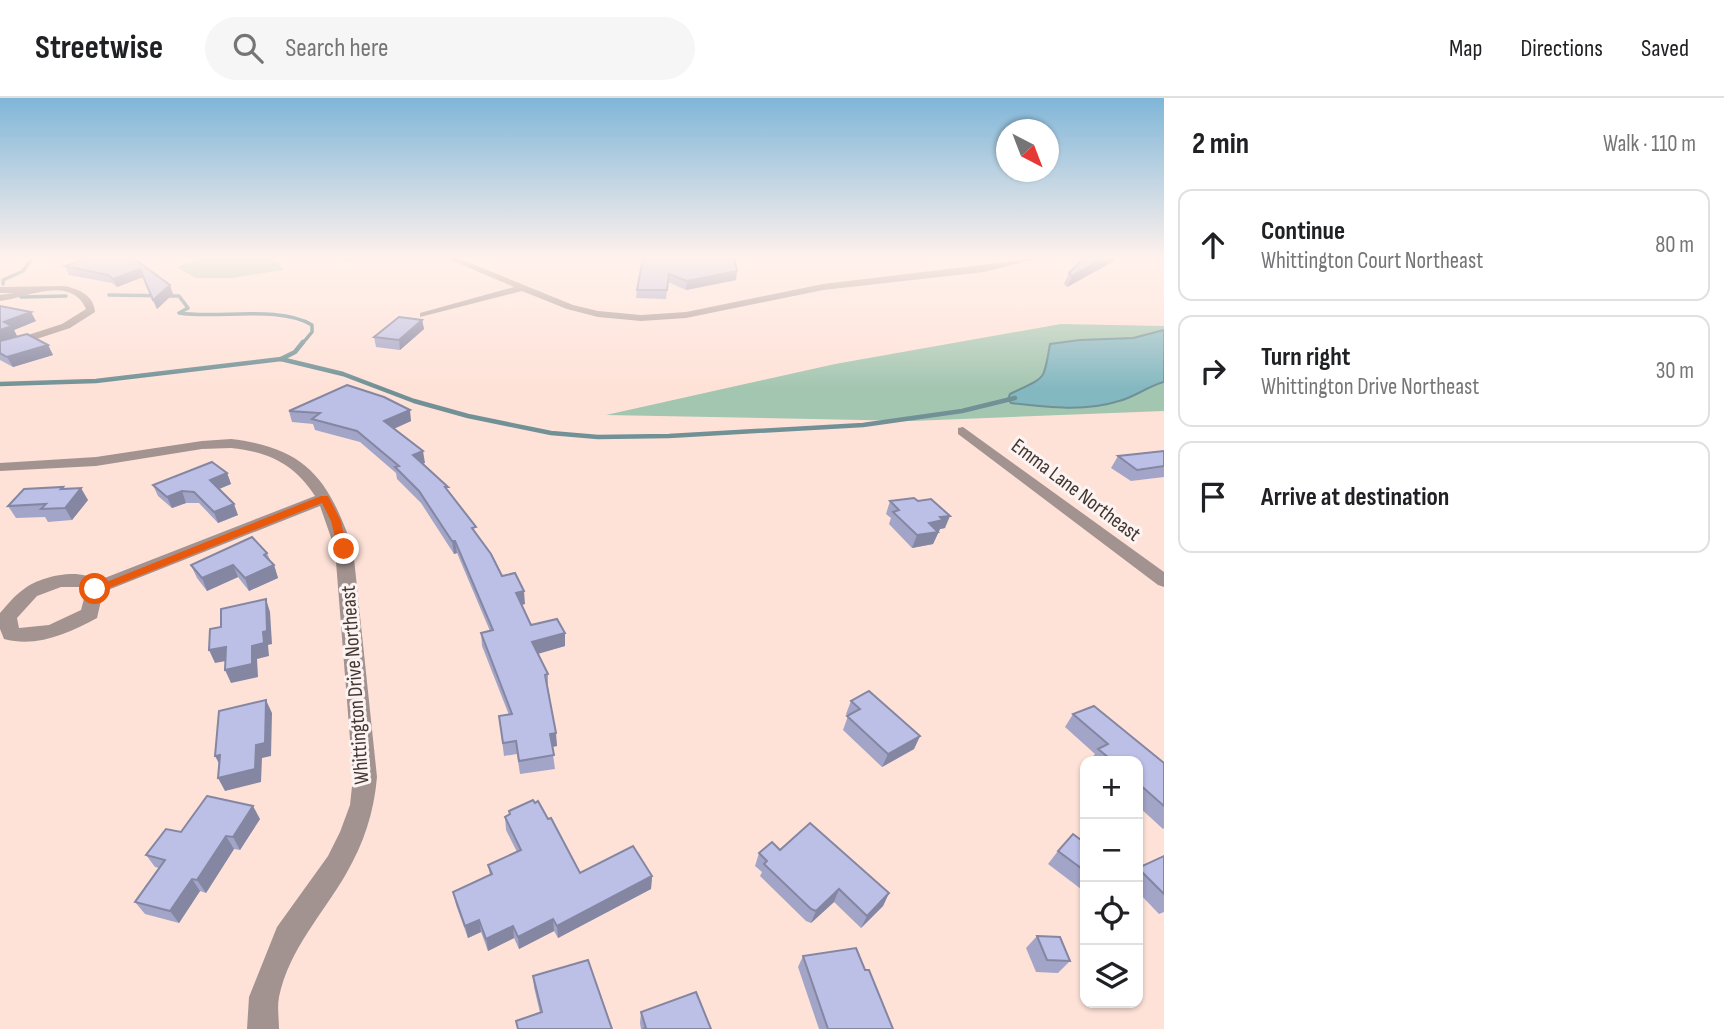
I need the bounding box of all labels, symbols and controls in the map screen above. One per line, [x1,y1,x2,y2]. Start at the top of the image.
search box [205,17,695,80]
text: Streetwise [35,28,163,68]
icon: search [229,29,267,67]
text: Search here [285,33,389,64]
text: Map [1449,34,1482,63]
text: Directions [1520,34,1603,63]
text: Saved [1641,34,1689,63]
north arrow [996,119,1059,182]
text: 2 min [1192,126,1249,162]
text: Walk · 110 m [1603,130,1696,158]
text: Continue [1261,216,1345,247]
icon: ahead [1194,226,1232,264]
text: 80 m [1655,231,1694,259]
text: Whittington Court Northeast [1261,247,1483,275]
text: Turn right [1261,342,1350,373]
icon: right [1194,352,1232,390]
text: 30 m [1656,357,1694,385]
text: Whittington Drive Northeast [1261,373,1479,401]
street label: Emma Lane Northeast [1006,433,1146,547]
icon: arrive [1194,478,1232,516]
text: Arrive at destination [1261,482,1449,513]
route end [328,533,359,564]
route start [79,573,110,604]
street label: Whittington Drive Northeast [336,585,374,785]
map controls [1080,756,1143,1008]
button: + [1080,756,1143,819]
button: − [1080,819,1143,882]
button: locate [1080,882,1143,945]
button: layers [1080,945,1143,1008]

